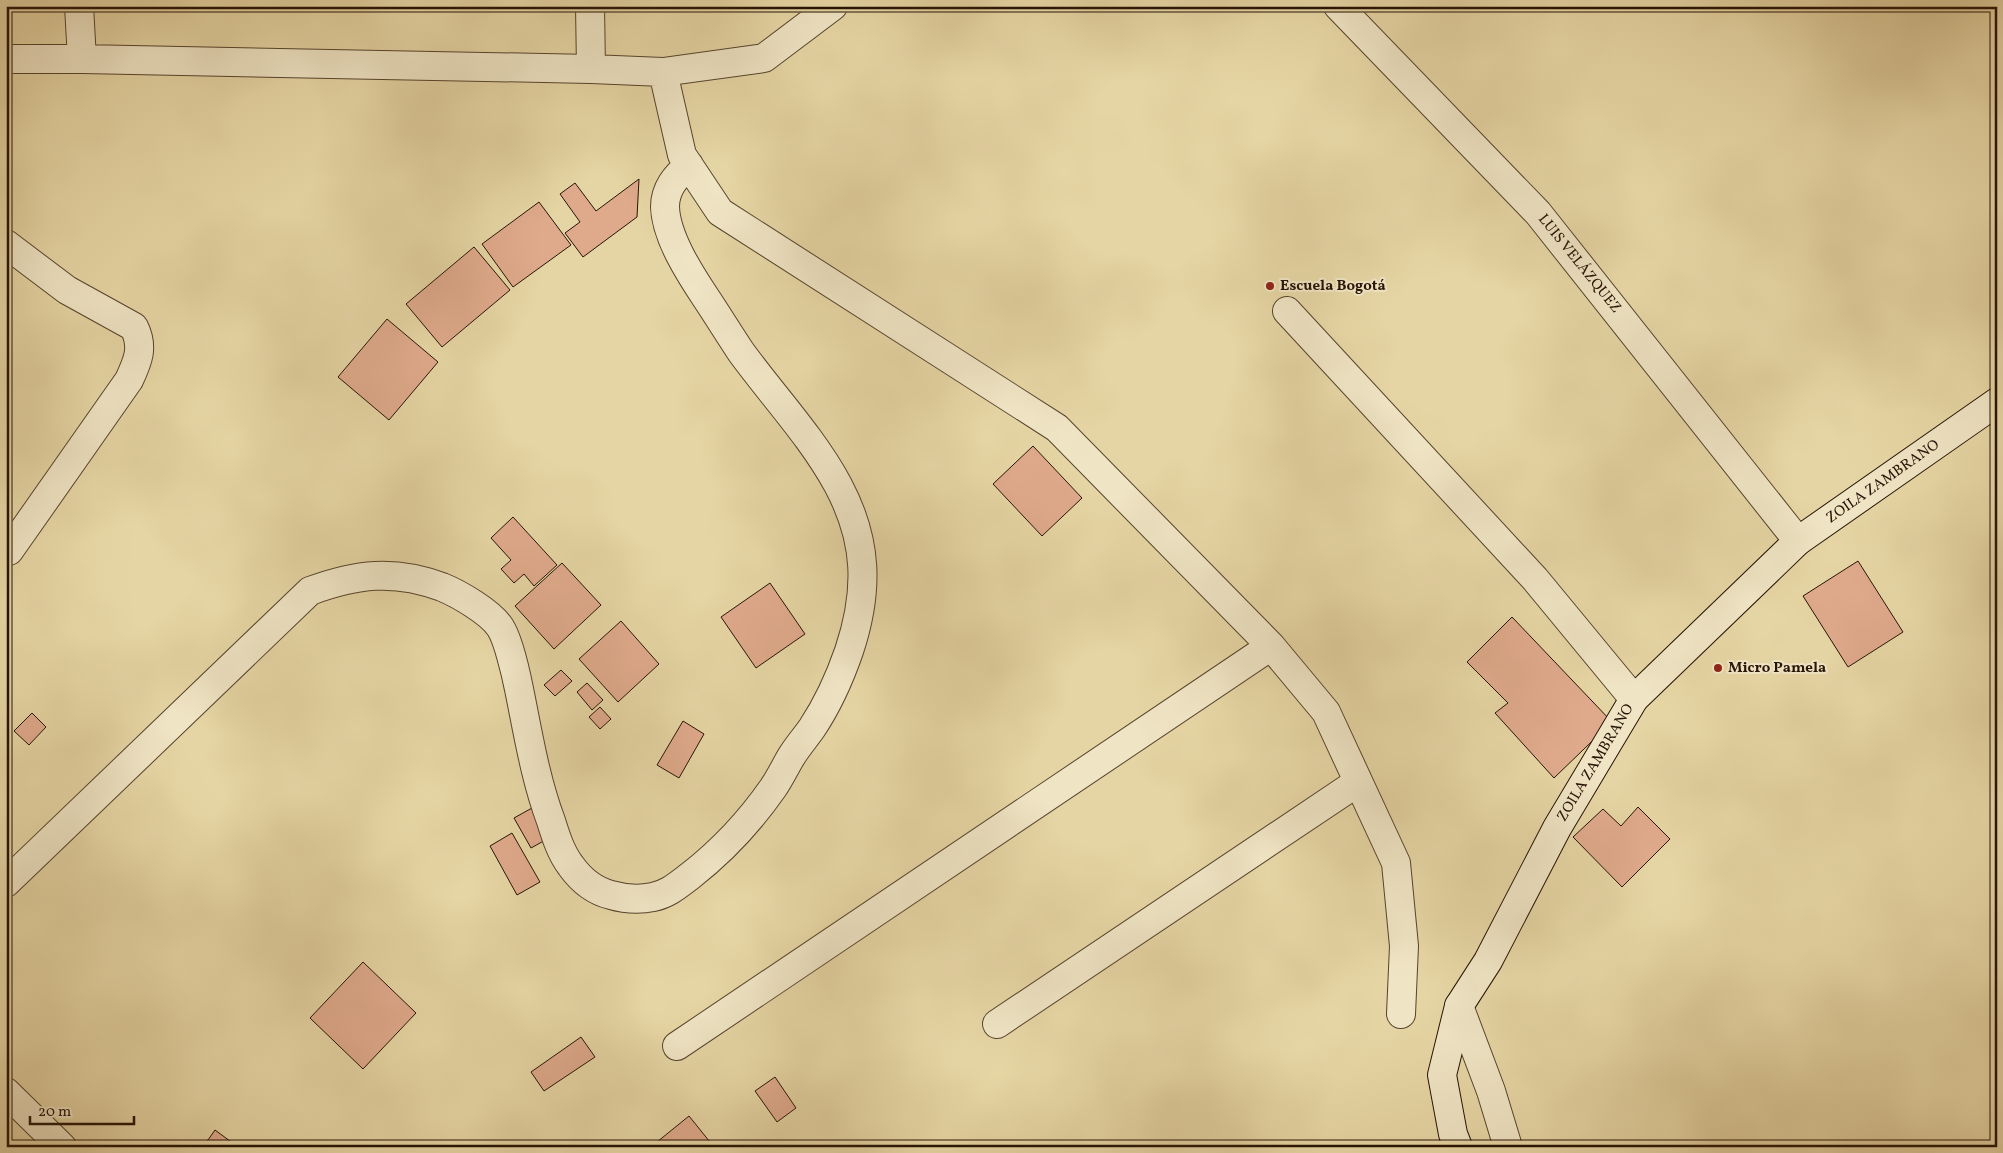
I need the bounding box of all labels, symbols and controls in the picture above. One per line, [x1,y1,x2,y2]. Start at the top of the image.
street label: LUIS VELÁZQUEZ [1532,210,1626,318]
place label: Escuela Bogotá [1280,276,1386,297]
marker: Escuela Bogotá [1264,280,1276,292]
street label: ZOILA ZAMBRANO [1822,435,1944,529]
place label: Micro Pamela [1728,658,1826,679]
marker: Micro Pamela [1712,662,1724,674]
street label: ZOILA ZAMBRANO [1553,700,1640,826]
scale bar [30,1093,134,1125]
text: 20 m [38,1102,71,1123]

